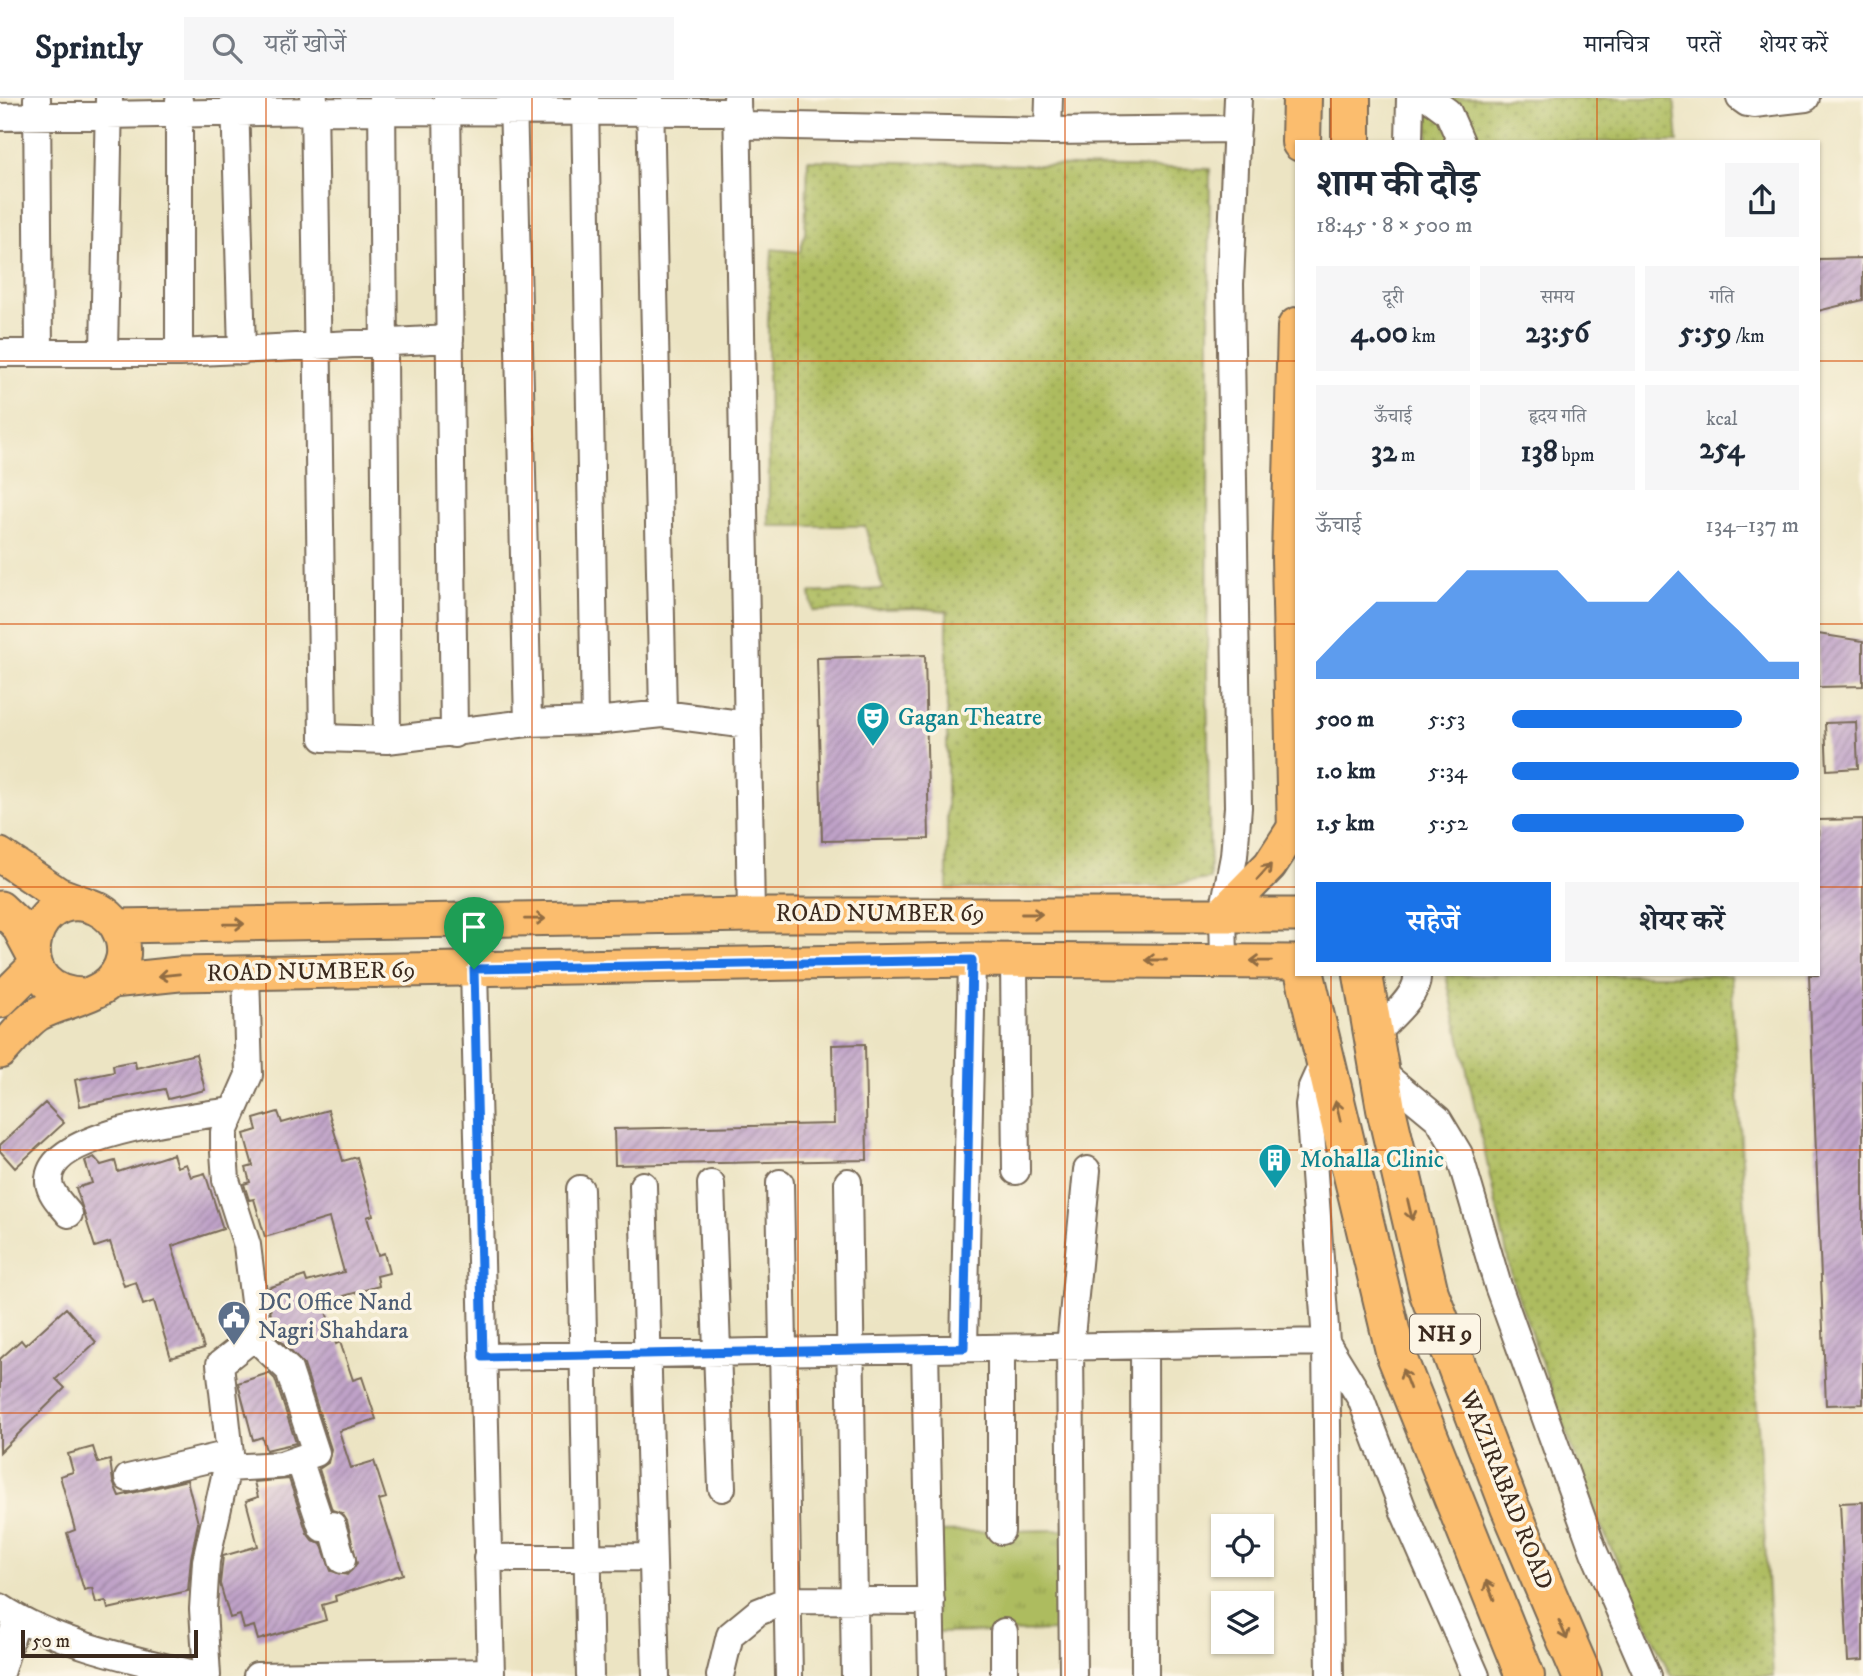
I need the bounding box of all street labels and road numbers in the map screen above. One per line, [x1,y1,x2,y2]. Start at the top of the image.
street label: ROAD NUMBER 69 [776,899,984,929]
street label: ROAD NUMBER 69 [206,955,416,989]
road number: NH 9 [1410,1315,1480,1354]
street label: WAZIRABAD ROAD [1452,1385,1560,1594]

